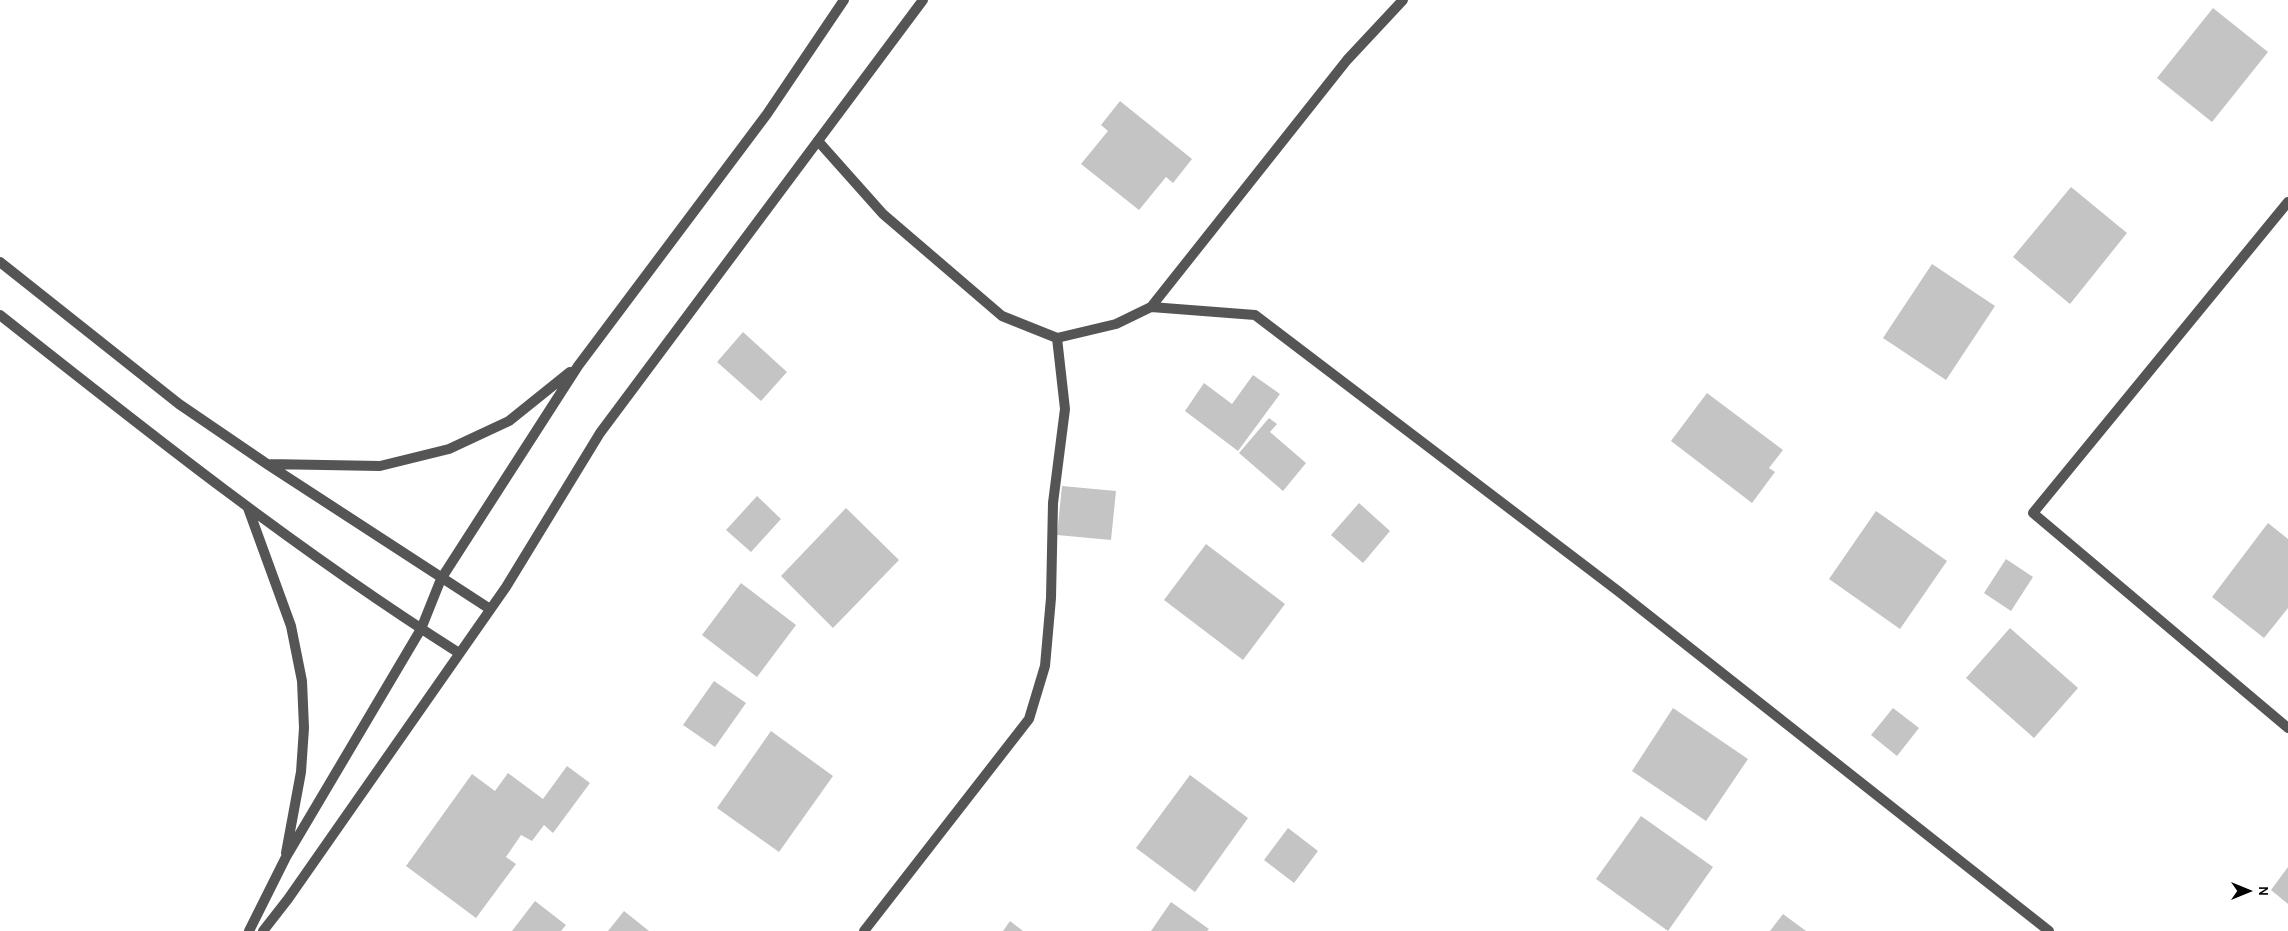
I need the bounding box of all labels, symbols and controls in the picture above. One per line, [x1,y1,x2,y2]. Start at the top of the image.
north arrow [2223,866,2273,916]
text: N [2255,886,2272,896]

